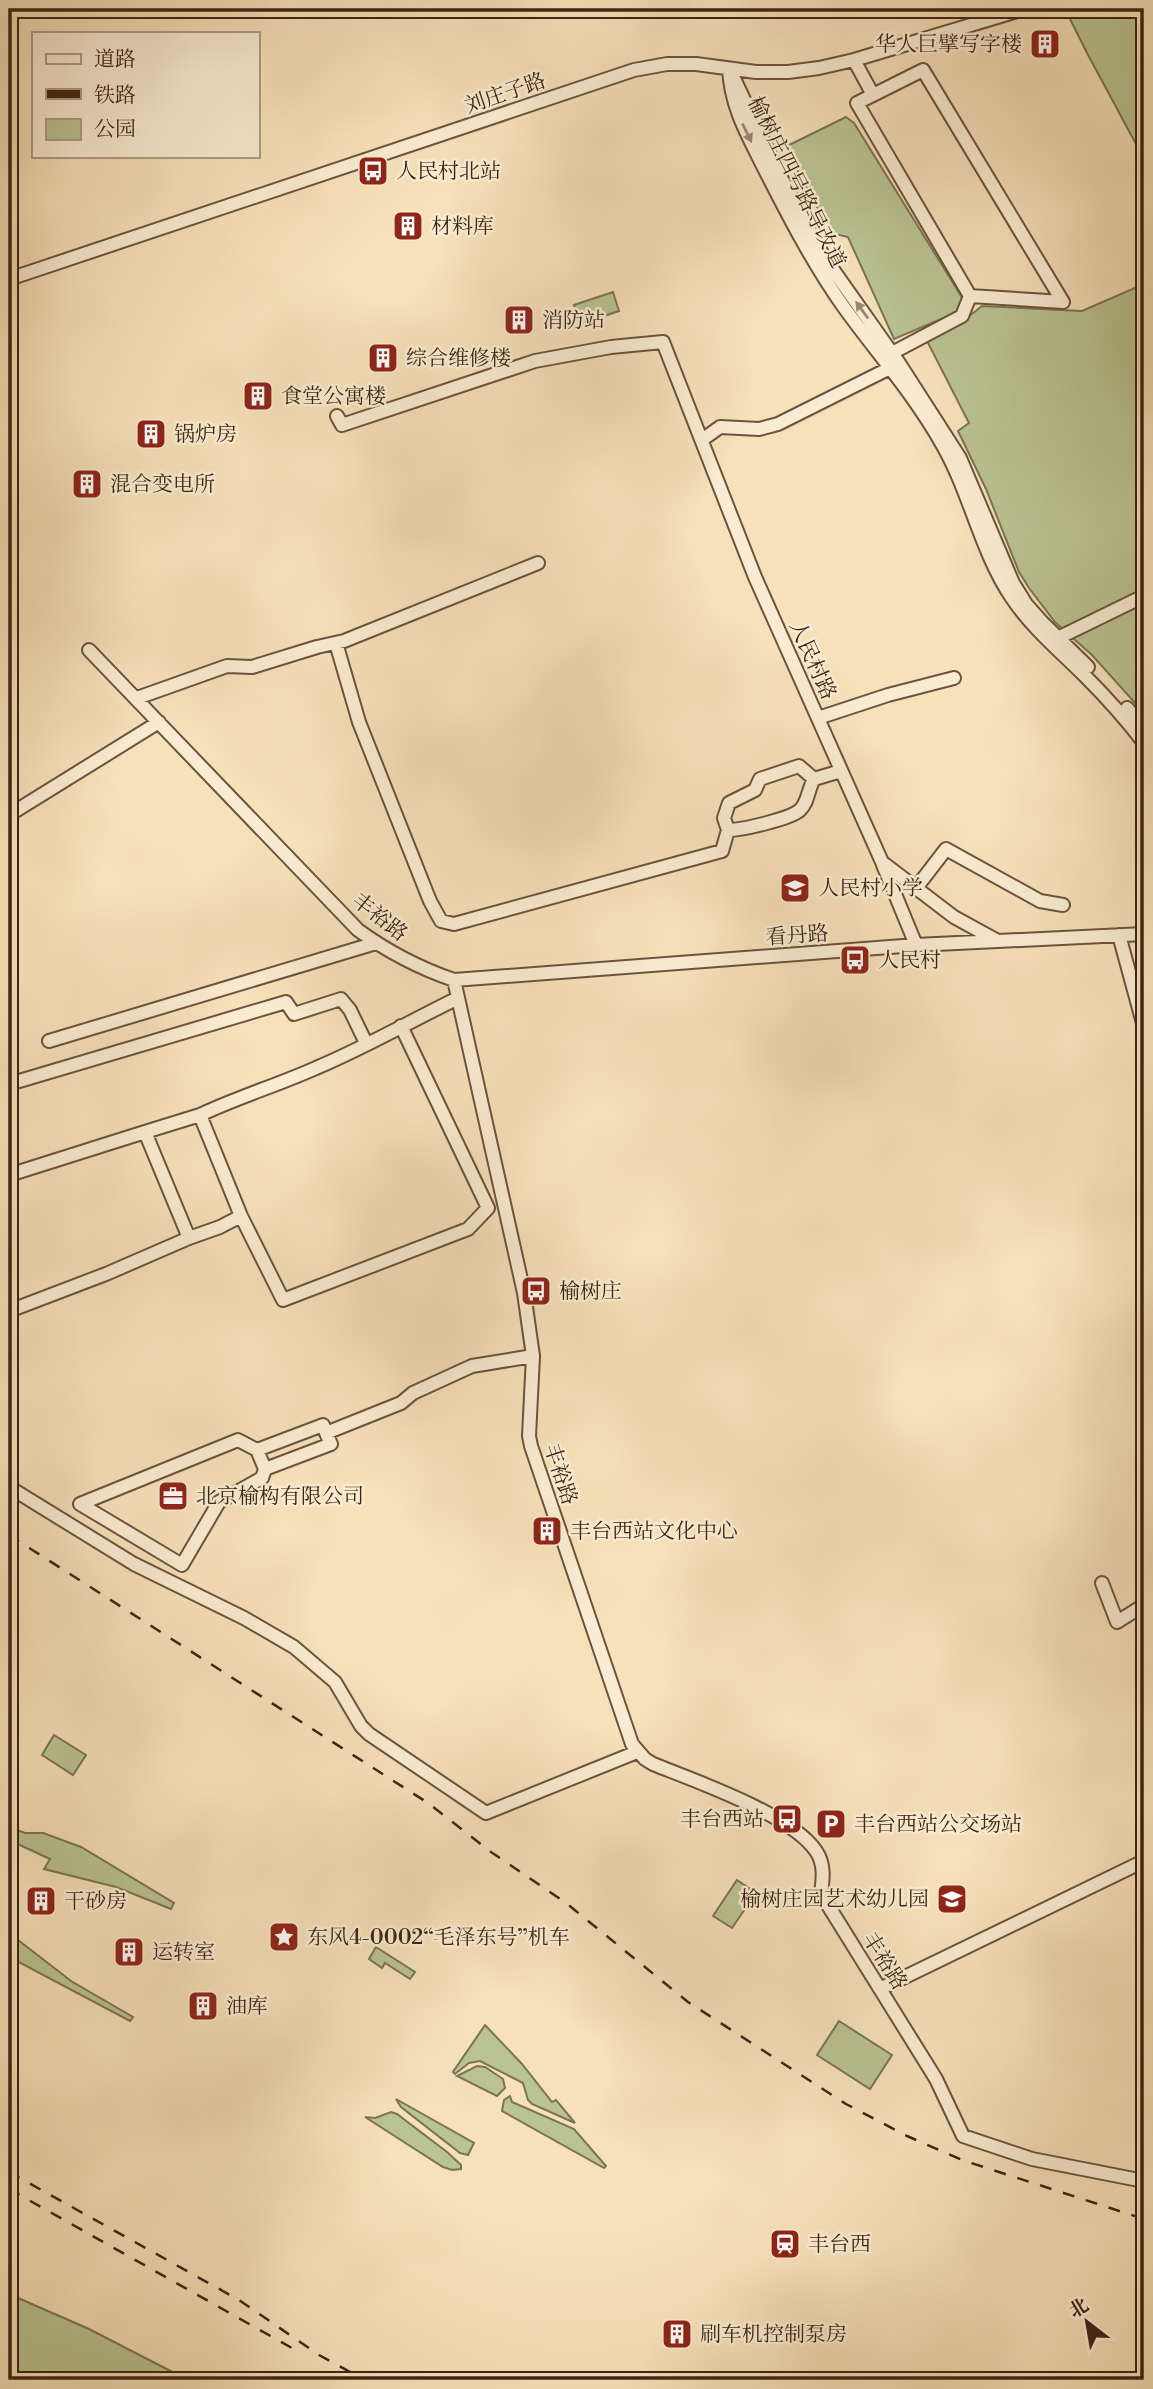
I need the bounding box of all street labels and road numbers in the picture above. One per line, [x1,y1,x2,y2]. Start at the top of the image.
street label: 刘庄子路 [461,68,549,120]
street label: 榆树庄四号路导改道 [742,92,851,273]
street label: 人民村路 [783,617,841,704]
street label: 丰裕路 [347,888,412,947]
street label: 看丹路 [765,921,829,951]
street label: 丰裕路 [538,1440,582,1508]
street label: 丰裕路 [856,1928,912,1995]

